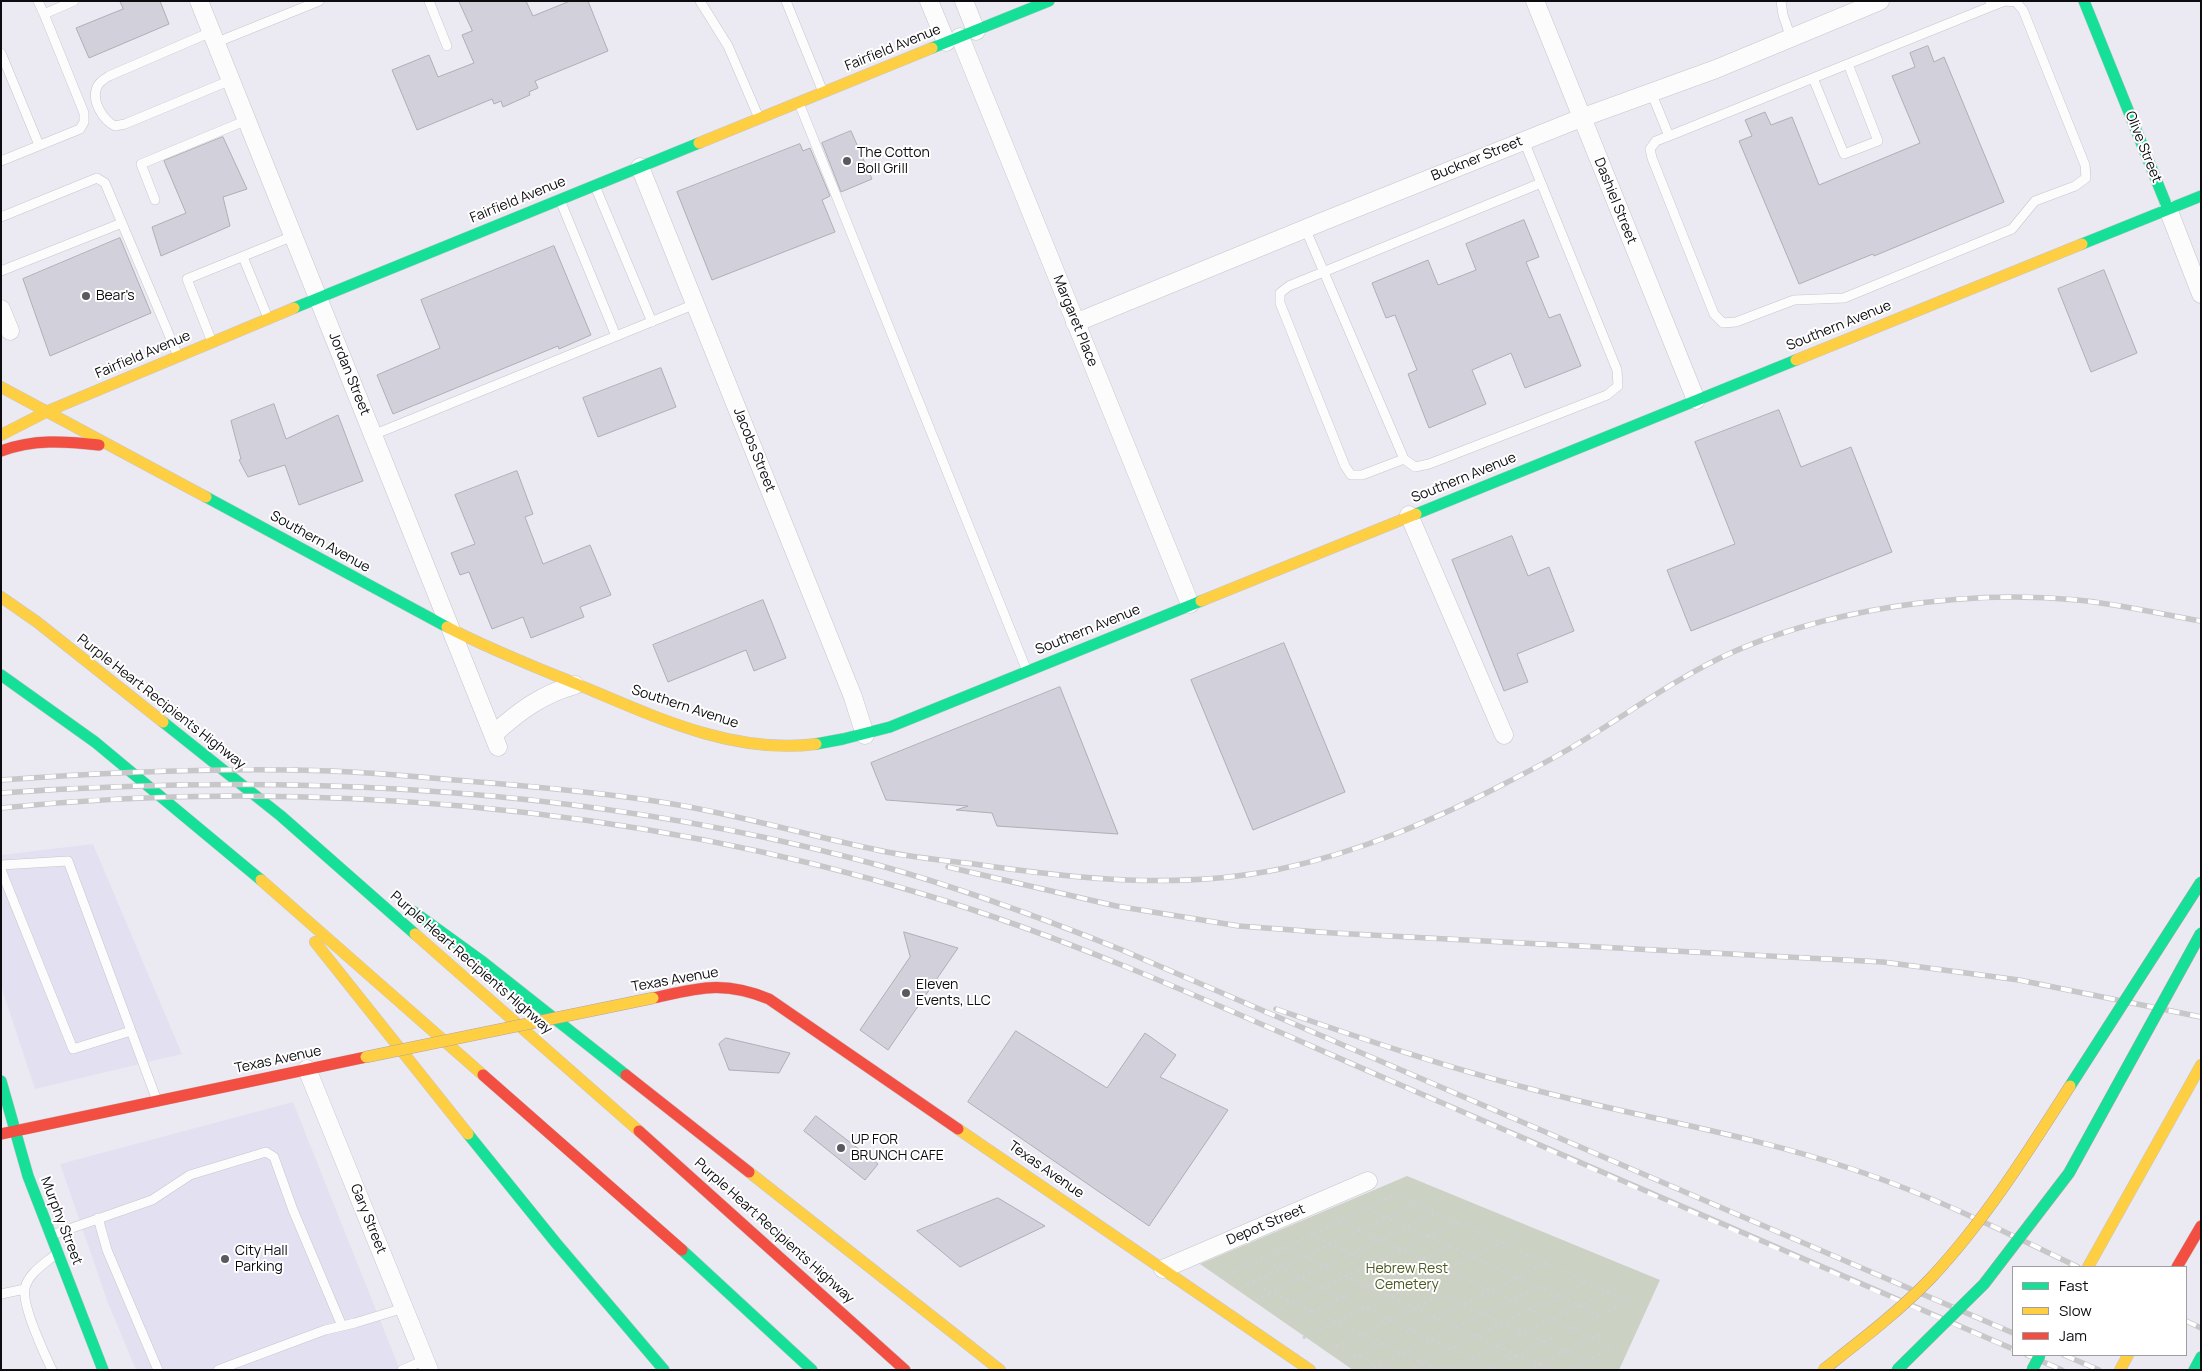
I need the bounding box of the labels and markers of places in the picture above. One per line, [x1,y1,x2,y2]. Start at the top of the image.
place label: The Cotton Boll Grill [857,145,930,178]
marker: The Cotton Boll Grill [841,155,853,167]
place label: Bear's [96,288,135,304]
marker: Bear's [80,290,92,302]
place label: Eleven Events, LLC [916,977,991,1010]
marker: Eleven Events, LLC [900,987,912,999]
place label: UP FOR BRUNCH CAFE [851,1132,944,1164]
marker: UP FOR BRUNCH CAFE [835,1142,847,1154]
place label: City Hall Parking [235,1243,288,1276]
marker: City Hall Parking [219,1253,231,1265]

